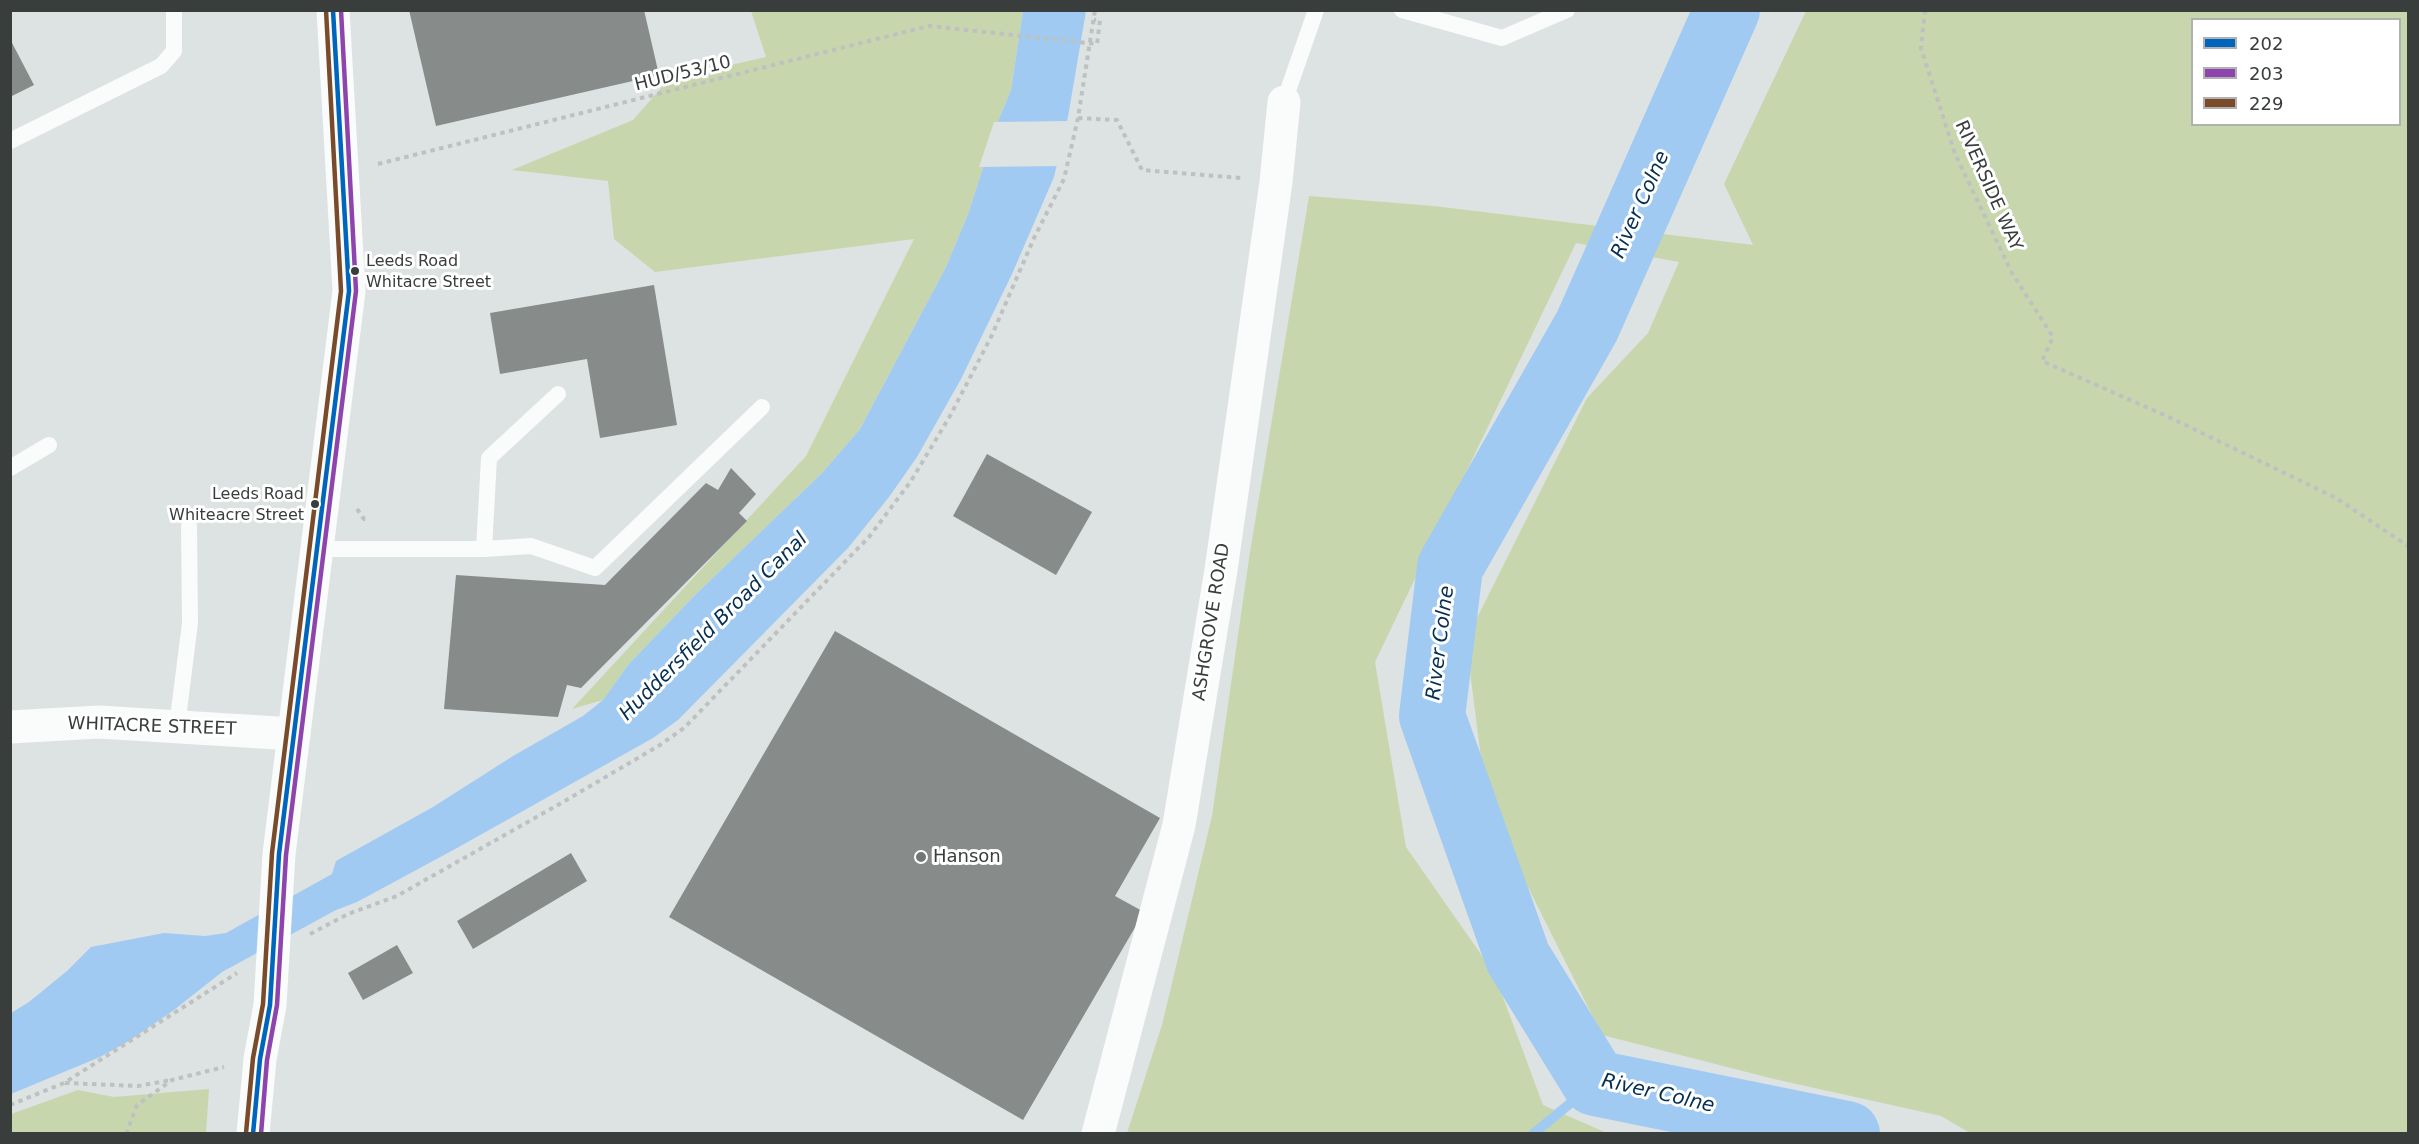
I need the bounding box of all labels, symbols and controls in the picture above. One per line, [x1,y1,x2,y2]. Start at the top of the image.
legend [2191,18,2401,126]
text: 202 [2249,33,2283,54]
street label: HUD/53/10 [633,52,733,96]
text: 203 [2249,63,2283,84]
text: 229 [2249,93,2283,114]
street label: RIVERSIDE WAY [1950,117,2026,255]
water label: River Colne [1607,148,1675,262]
place label: Leeds Road Whitacre Street [366,252,491,290]
marker: Leeds Road Whitacre Street [349,265,361,277]
place label: Leeds Road Whiteacre Street [169,485,304,523]
marker: Leeds Road Whiteacre Street [309,498,321,510]
water label: Huddersfield Broad Canal [615,528,813,726]
street label: ASHGROVE ROAD [1189,542,1235,702]
water label: River Colne [1422,585,1460,701]
street label: WHITACRE STREET [67,713,237,741]
place label: Hanson [933,846,1001,868]
marker: Hanson [914,850,928,864]
water label: River Colne [1599,1069,1717,1119]

